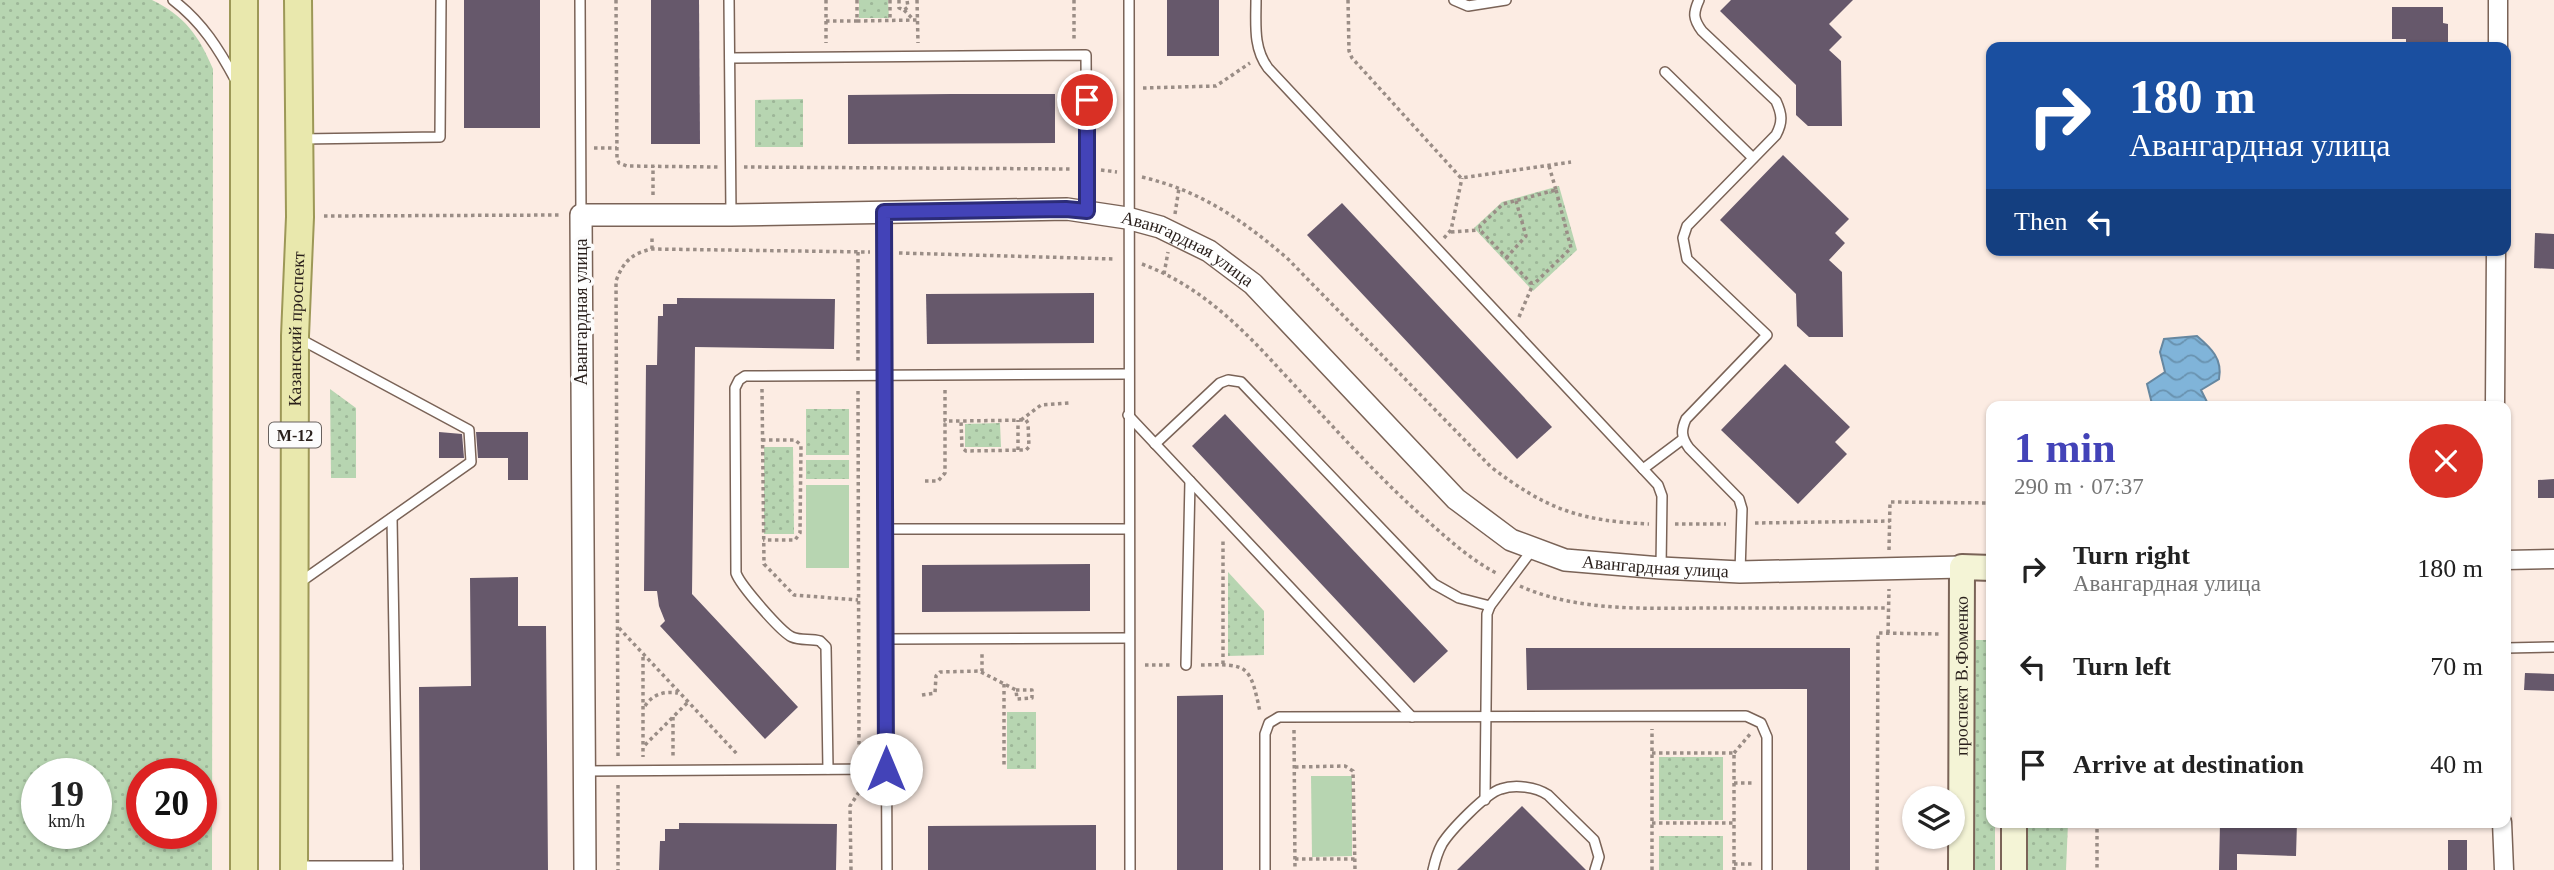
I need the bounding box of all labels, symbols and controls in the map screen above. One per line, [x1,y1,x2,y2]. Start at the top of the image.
text: 180 m [2129,69,2256,124]
pin [1057,70,1117,130]
icon: right [2014,70,2105,161]
icon: arrive [1068,81,1106,119]
text: Авангардная улица [2129,127,2390,163]
icon: left [2081,203,2119,241]
street label: Авангардная улица [1119,207,1257,291]
text: Then [2014,207,2067,236]
street label: Авангардная улица [571,238,591,386]
street label: Казанский проспект [285,251,309,407]
road number: М-12 [269,422,321,448]
button: close [2409,424,2483,498]
text: 1 min [2014,425,2116,471]
text: 290 m · 07:37 [2014,474,2144,499]
text: Turn right [2073,541,2190,570]
icon: right [2014,550,2052,588]
street label: Авангардная улица [1581,551,1729,581]
text: 180 m [2417,554,2483,583]
text: Авангардная улица [2073,571,2261,596]
street label: проспект В.Фоменко [1951,596,1972,756]
icon: left [2014,648,2052,686]
text: Turn left [2073,652,2171,681]
text: 70 m [2430,652,2483,681]
position arrow [849,732,923,806]
icon: arrive [2014,746,2052,784]
text: Arrive at destination [2073,750,2304,779]
text: 40 m [2430,750,2483,779]
speed limit sign: 20 [126,758,217,849]
text: 19 [49,775,84,814]
map controls [1902,786,1965,849]
button: layers [1902,786,1965,849]
text: km/h [48,811,85,831]

